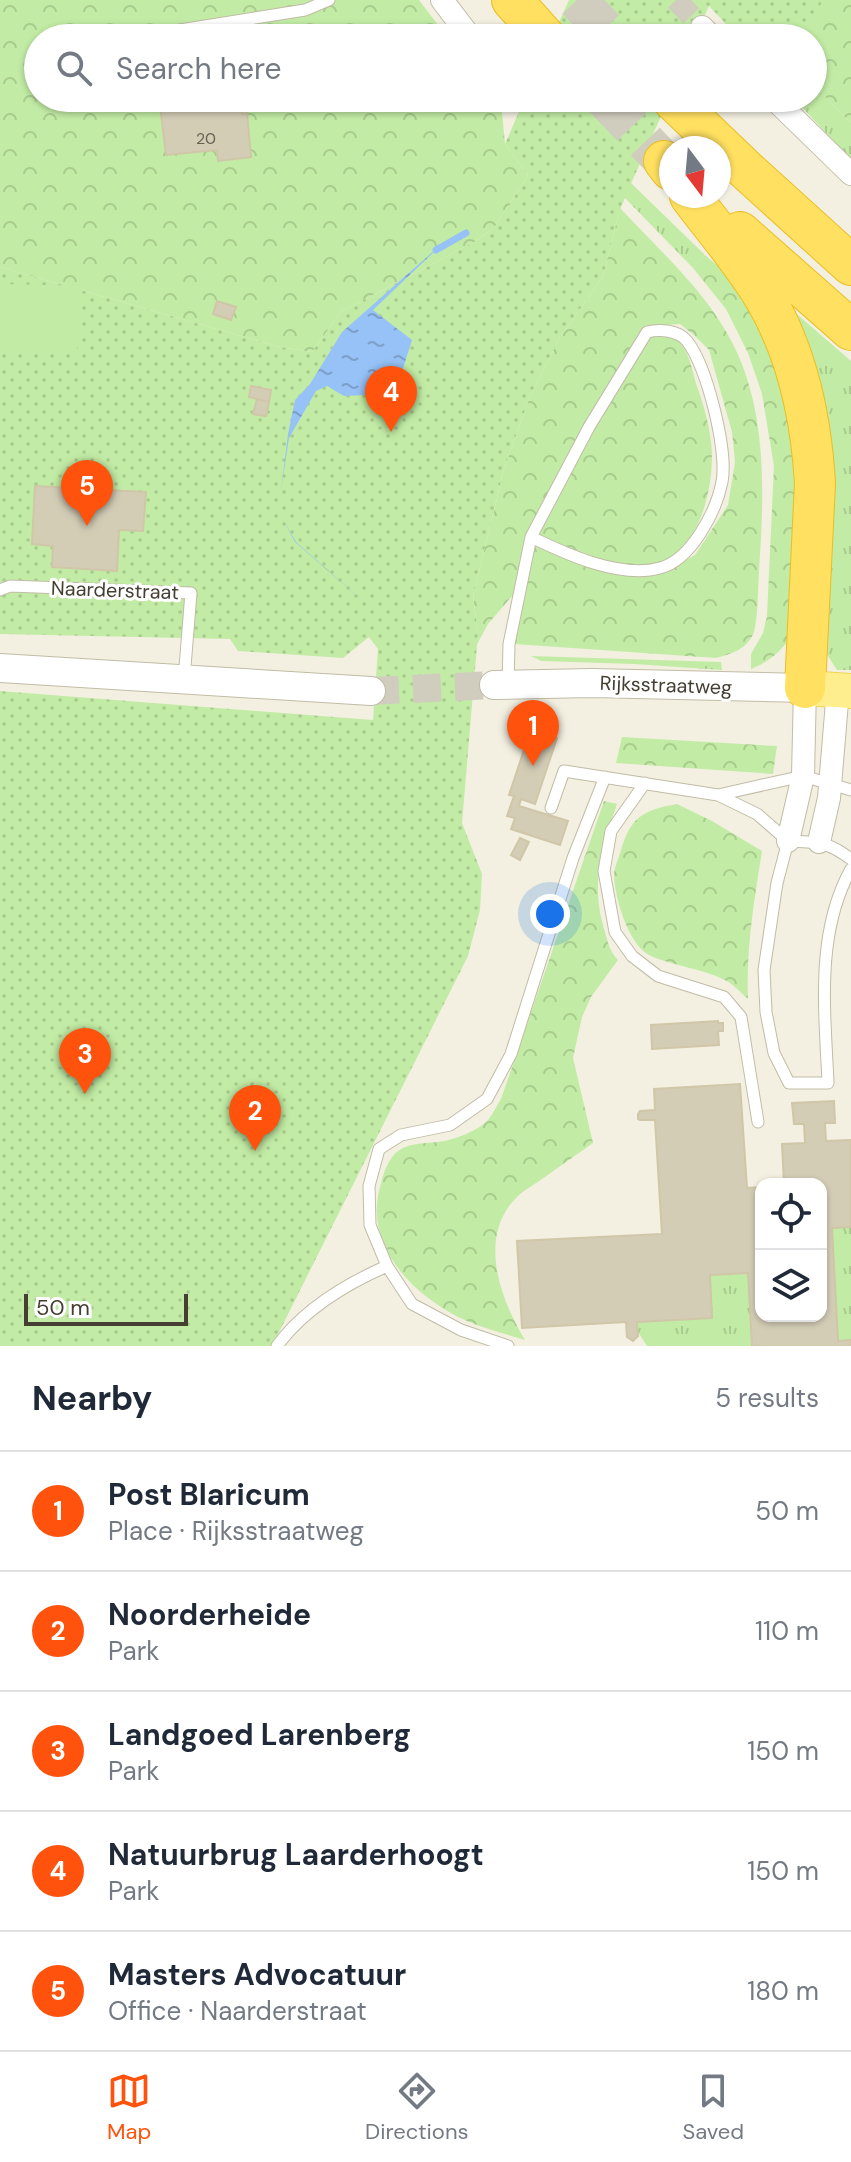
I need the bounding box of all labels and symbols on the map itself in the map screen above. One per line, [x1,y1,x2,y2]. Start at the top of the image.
house number: 20 [196,128,216,149]
north arrow [659,136,731,208]
pin: 4 [365,366,417,432]
pin: 5 [61,460,113,526]
street label: Naarderstraat [51,575,180,605]
street label: Rijksstraatweg [599,670,733,700]
pin: 1 [507,700,559,766]
your location [530,894,570,934]
pin: 3 [59,1028,111,1094]
pin: 2 [229,1085,281,1151]
scale bar [24,1290,188,1326]

